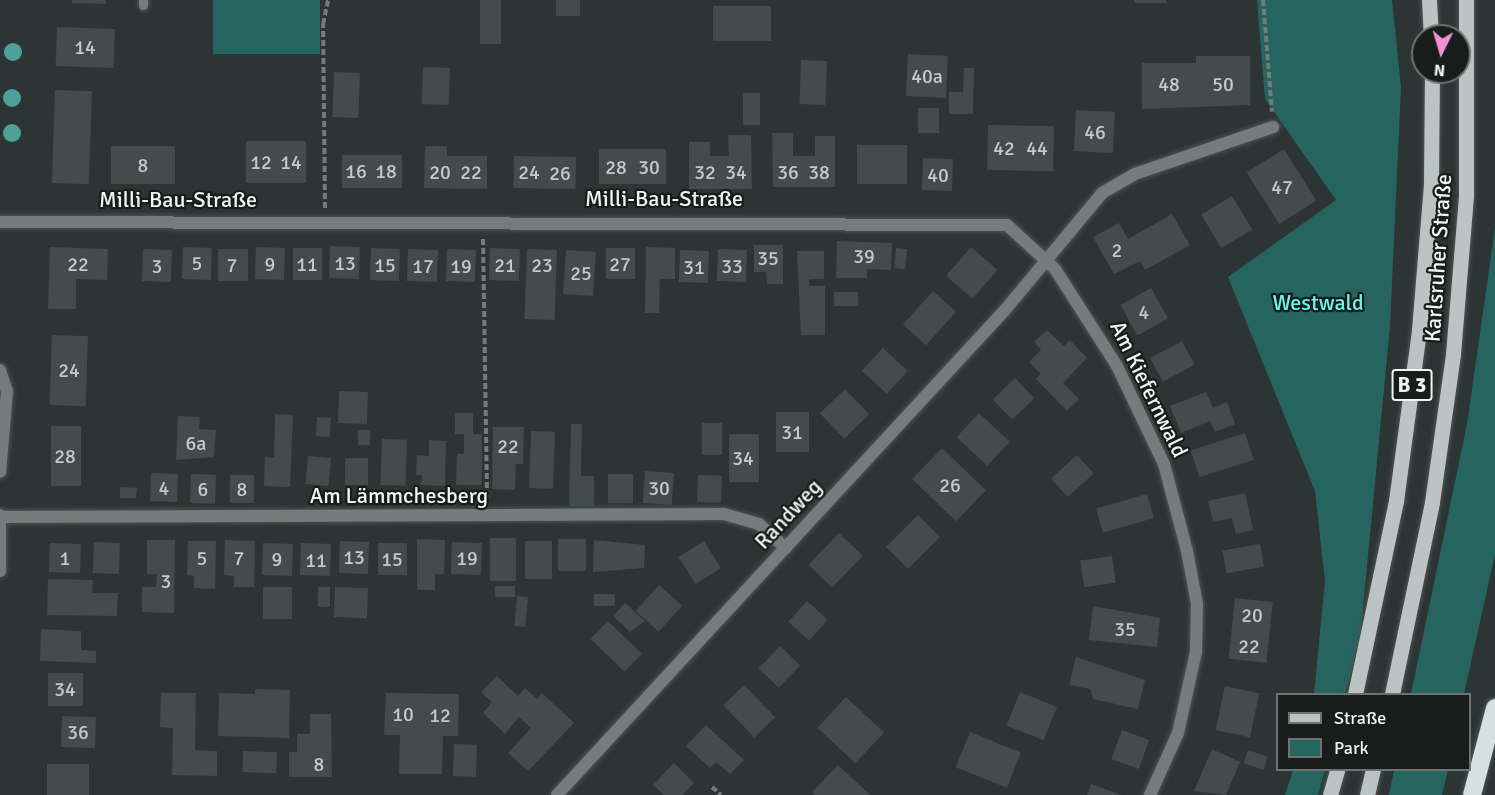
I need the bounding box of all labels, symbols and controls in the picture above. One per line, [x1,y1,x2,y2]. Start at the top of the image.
north arrow [1411,24,1471,84]
house number: 14 [74,35,96,59]
text: N [1433,59,1446,80]
house number: 40a [911,64,943,88]
house number: 48 [1158,72,1180,96]
house number: 50 [1212,72,1234,96]
house number: 46 [1084,120,1106,144]
house number: 42 [993,136,1015,160]
house number: 44 [1026,136,1048,160]
house number: 12 [250,150,272,174]
house number: 14 [280,150,302,174]
house number: 8 [138,153,148,177]
house number: 28 [605,155,627,179]
house number: 30 [638,155,660,179]
house number: 16 [345,159,367,183]
house number: 18 [375,159,397,183]
house number: 20 [429,160,451,184]
house number: 22 [460,160,482,184]
house number: 24 [518,160,540,184]
house number: 32 [694,160,716,184]
house number: 34 [725,160,747,184]
house number: 36 [777,160,799,184]
house number: 38 [808,160,830,184]
house number: 26 [549,161,571,185]
house number: 40 [927,163,949,187]
street label: Karlsruher Straße [1419,173,1457,343]
house number: 47 [1271,175,1293,199]
street label: Milli-Bau-Straße [585,186,743,212]
street label: Milli-Bau-Straße [99,187,257,213]
house number: 2 [1112,238,1122,262]
house number: 39 [853,244,875,268]
house number: 35 [757,246,779,270]
house number: 5 [192,251,202,275]
house number: 13 [334,251,356,275]
house number: 22 [67,252,89,276]
house number: 9 [265,252,275,276]
house number: 11 [296,252,318,276]
house number: 27 [609,252,631,276]
house number: 7 [227,253,237,277]
house number: 15 [374,253,396,277]
house number: 21 [494,253,516,277]
house number: 23 [531,253,553,277]
house number: 3 [152,254,162,278]
house number: 17 [412,254,434,278]
house number: 19 [450,254,472,278]
house number: 33 [721,254,743,278]
house number: 31 [683,255,705,279]
house number: 25 [570,261,592,285]
park label: Westwald [1272,290,1364,316]
house number: 4 [1139,300,1149,324]
street label: Am Kiefernwald [1105,316,1193,462]
house number: 24 [58,358,80,382]
road number: B 3 [1391,367,1433,403]
house number: 31 [781,420,803,444]
house number: 6a [186,431,206,455]
house number: 22 [497,434,519,458]
house number: 28 [54,444,76,468]
house number: 34 [732,446,754,470]
house number: 26 [939,473,961,497]
street label: Randweg [749,474,827,554]
house number: 4 [159,476,169,500]
house number: 30 [648,476,670,500]
house number: 6 [198,477,208,501]
house number: 8 [237,477,247,501]
street label: Am Lämmchesberg [310,483,488,509]
house number: 13 [343,545,365,569]
house number: 1 [60,546,70,570]
house number: 5 [197,546,207,570]
house number: 7 [234,546,244,570]
house number: 19 [456,546,478,570]
house number: 9 [272,547,282,571]
house number: 15 [381,547,403,571]
house number: 11 [305,548,327,572]
house number: 3 [161,569,171,593]
house number: 20 [1241,603,1263,627]
house number: 35 [1114,617,1136,641]
house number: 22 [1238,634,1260,658]
house number: 34 [54,677,76,701]
legend [1276,693,1471,771]
house number: 10 [392,702,414,726]
house number: 12 [429,703,451,727]
text: Straße [1334,707,1386,729]
house number: 36 [67,720,89,744]
text: Park [1334,737,1369,759]
house number: 8 [314,752,324,776]

